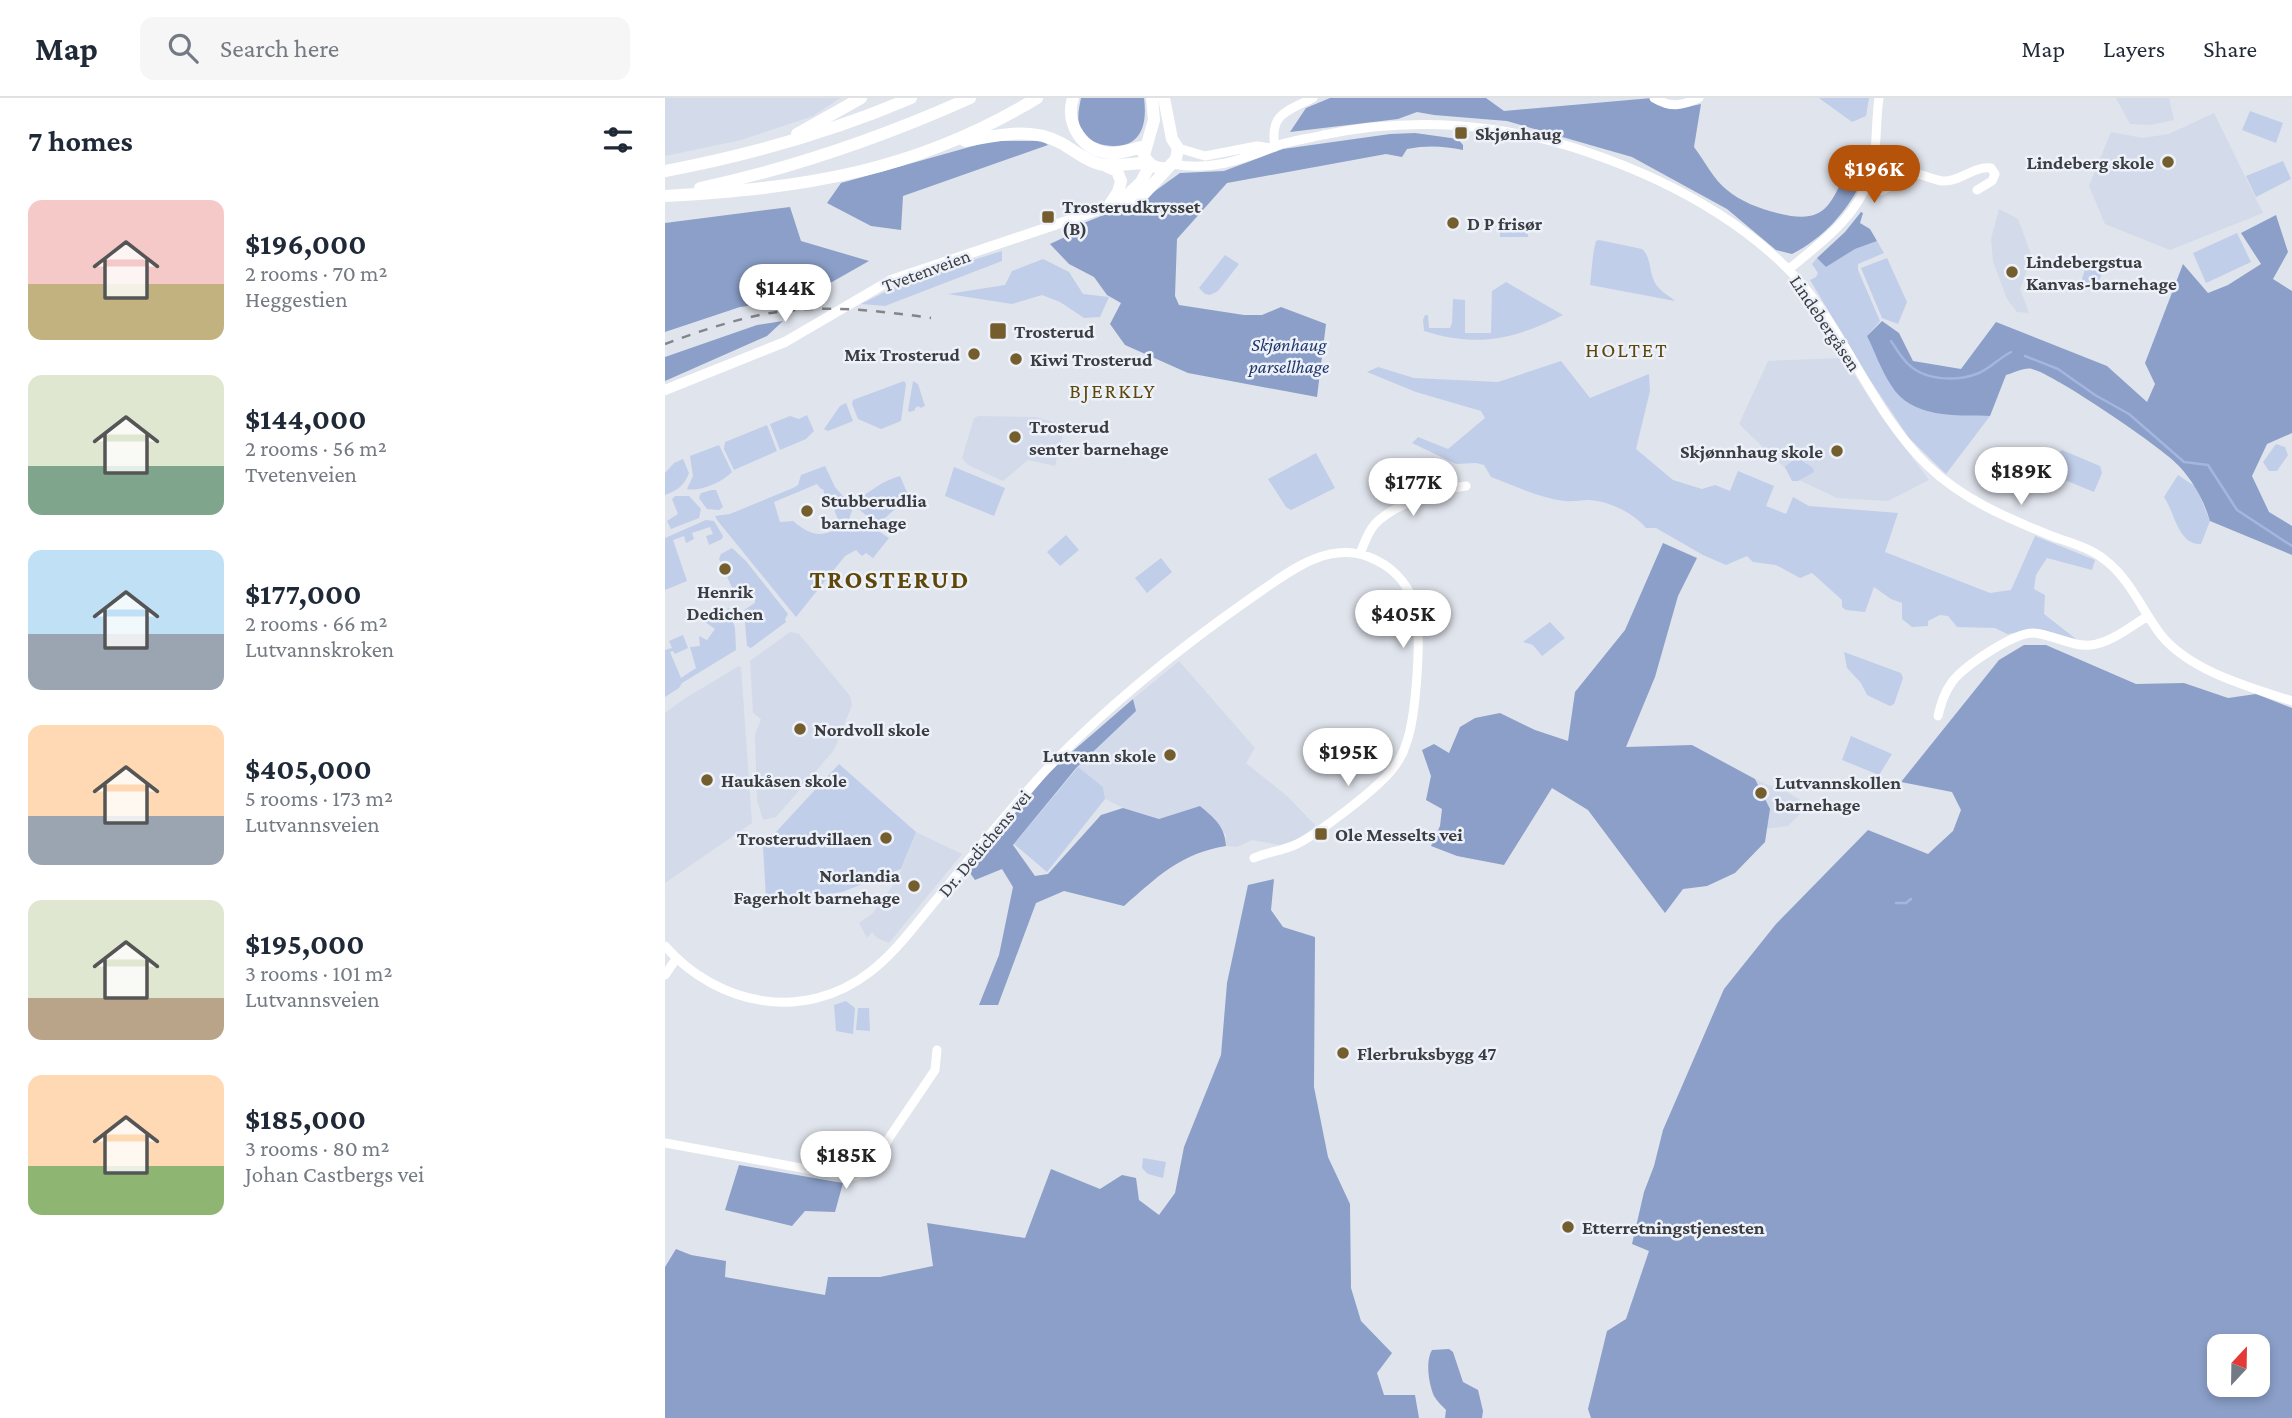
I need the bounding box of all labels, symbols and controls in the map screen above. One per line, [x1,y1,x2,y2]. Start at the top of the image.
search box [140,17,630,80]
icon: search [164,29,202,67]
text: Map [35,30,98,67]
text: Search here [220,34,339,63]
text: Map [2021,35,2065,62]
text: Layers [2103,35,2165,62]
text: Share [2203,35,2257,62]
icon: filters [599,121,637,159]
place label: Skjønhaug [1475,123,1562,145]
text: 7 homes [28,124,133,157]
marker: Skjønhaug [1453,125,1469,141]
pin: $196K [1825,146,1923,205]
place label: Lindeberg skole [2026,152,2154,173]
marker: Lindeberg skole [2160,154,2176,170]
text: $196K [1844,155,1904,181]
place label: Trosterudkrysset (B) [1062,196,1201,240]
marker: Trosterudkrysset (B) [1040,209,1056,225]
place label: D P frisør [1467,213,1543,234]
marker: D P frisør [1445,215,1461,231]
text: $196,000 [245,227,367,260]
icon: home [84,228,168,312]
street label: Tvetenveien [879,245,973,296]
place label: Lindebergstua Kanvas-barnehage [2026,251,2177,294]
text: 2 rooms · 70 m² [245,260,388,286]
pin: $144K [736,264,834,324]
marker: Lindebergstua Kanvas-barnehage [2004,264,2020,280]
street label: Lindebergåsen [1786,271,1865,375]
text: $144K [755,274,815,300]
text: Heggestien [245,286,348,312]
marker: Trosterud [988,321,1008,341]
place label: Trosterud [1014,321,1095,342]
park label: Skjønhaug parsellhage [1247,334,1329,377]
district label: HOLTET [1585,338,1669,362]
place label: Mix Trosterud [844,344,961,365]
marker: Mix Trosterud [966,346,982,362]
place label: Kiwi Trosterud [1030,349,1153,370]
marker: Kiwi Trosterud [1008,351,1024,367]
district label: BJERKLY [1069,379,1157,403]
text: $144,000 [245,402,366,435]
icon: home [84,403,168,487]
place label: Trosterud senter barnehage [1029,416,1169,459]
marker: Trosterud senter barnehage [1007,429,1023,445]
text: 2 rooms · 56 m² [245,435,387,461]
place label: Skjønnhaug skole [1680,441,1823,463]
marker: Skjønnhaug skole [1829,443,1845,459]
pin: $189K [1972,448,2070,507]
text: $189K [1991,457,2051,483]
pin: $177K [1364,458,1462,518]
text: Tvetenveien [245,461,357,487]
text: $177K [1385,468,1441,494]
place label: Stubberudlia barnehage [820,490,927,533]
marker: Stubberudlia barnehage [799,503,815,519]
marker: Henrik Dedichen [717,561,733,577]
district label: TROSTERUD [809,565,971,594]
text: $177,000 [245,577,361,610]
icon: home [84,578,168,662]
place label: Henrik Dedichen [687,581,764,624]
pin: $405K [1354,590,1452,650]
text: $405K [1371,600,1435,626]
text: 2 rooms · 66 m² [245,610,388,636]
text: Lutvannskroken [245,636,394,662]
place label: Nordvoll skole [814,719,930,740]
marker: Nordvoll skole [792,721,808,737]
pin: $195K [1299,728,1397,788]
text: $195K [1319,738,1377,764]
place label: Lutvann skole [1043,745,1156,766]
marker: Lutvann skole [1162,747,1178,763]
text: $405,000 [245,752,372,785]
icon: home [84,753,168,837]
place label: Haukåsen skole [721,770,847,791]
marker: Haukåsen skole [699,772,715,788]
place label: Lutvannskollen barnehage [1774,772,1901,815]
text: 5 rooms · 173 m² [245,785,393,811]
marker: Lutvannskollen barnehage [1753,785,1769,801]
street label: Dr. Dedichens vei [934,786,1035,901]
text: Lutvannsveien [245,811,380,837]
place label: Ole Messelts vei [1335,824,1463,845]
marker: Ole Messelts vei [1313,826,1329,842]
place label: Trosterudvillaen [737,828,872,849]
marker: Trosterudvillaen [878,830,894,846]
place label: Norlandia Fagerholt barnehage [733,865,901,908]
marker: Norlandia Fagerholt barnehage [906,878,922,894]
text: $195,000 [245,927,365,960]
icon: home [84,928,168,1012]
text: 3 rooms · 101 m² [245,960,392,986]
text: Lutvannsveien [245,986,380,1012]
place label: Flerbruksbygg 47 [1357,1043,1497,1064]
marker: Flerbruksbygg 47 [1335,1045,1351,1061]
text: $185,000 [245,1102,366,1135]
icon: home [84,1103,168,1187]
pin: $185K [797,1132,895,1191]
text: 3 rooms · 80 m² [245,1135,390,1161]
text: $185K [816,1141,876,1167]
text: Johan Castbergs vei [245,1161,424,1187]
place label: Etterretningstjenesten [1582,1217,1765,1239]
marker: Etterretningstjenesten [1560,1219,1576,1235]
north arrow [2207,1334,2270,1396]
map controls [2207,1334,2270,1397]

